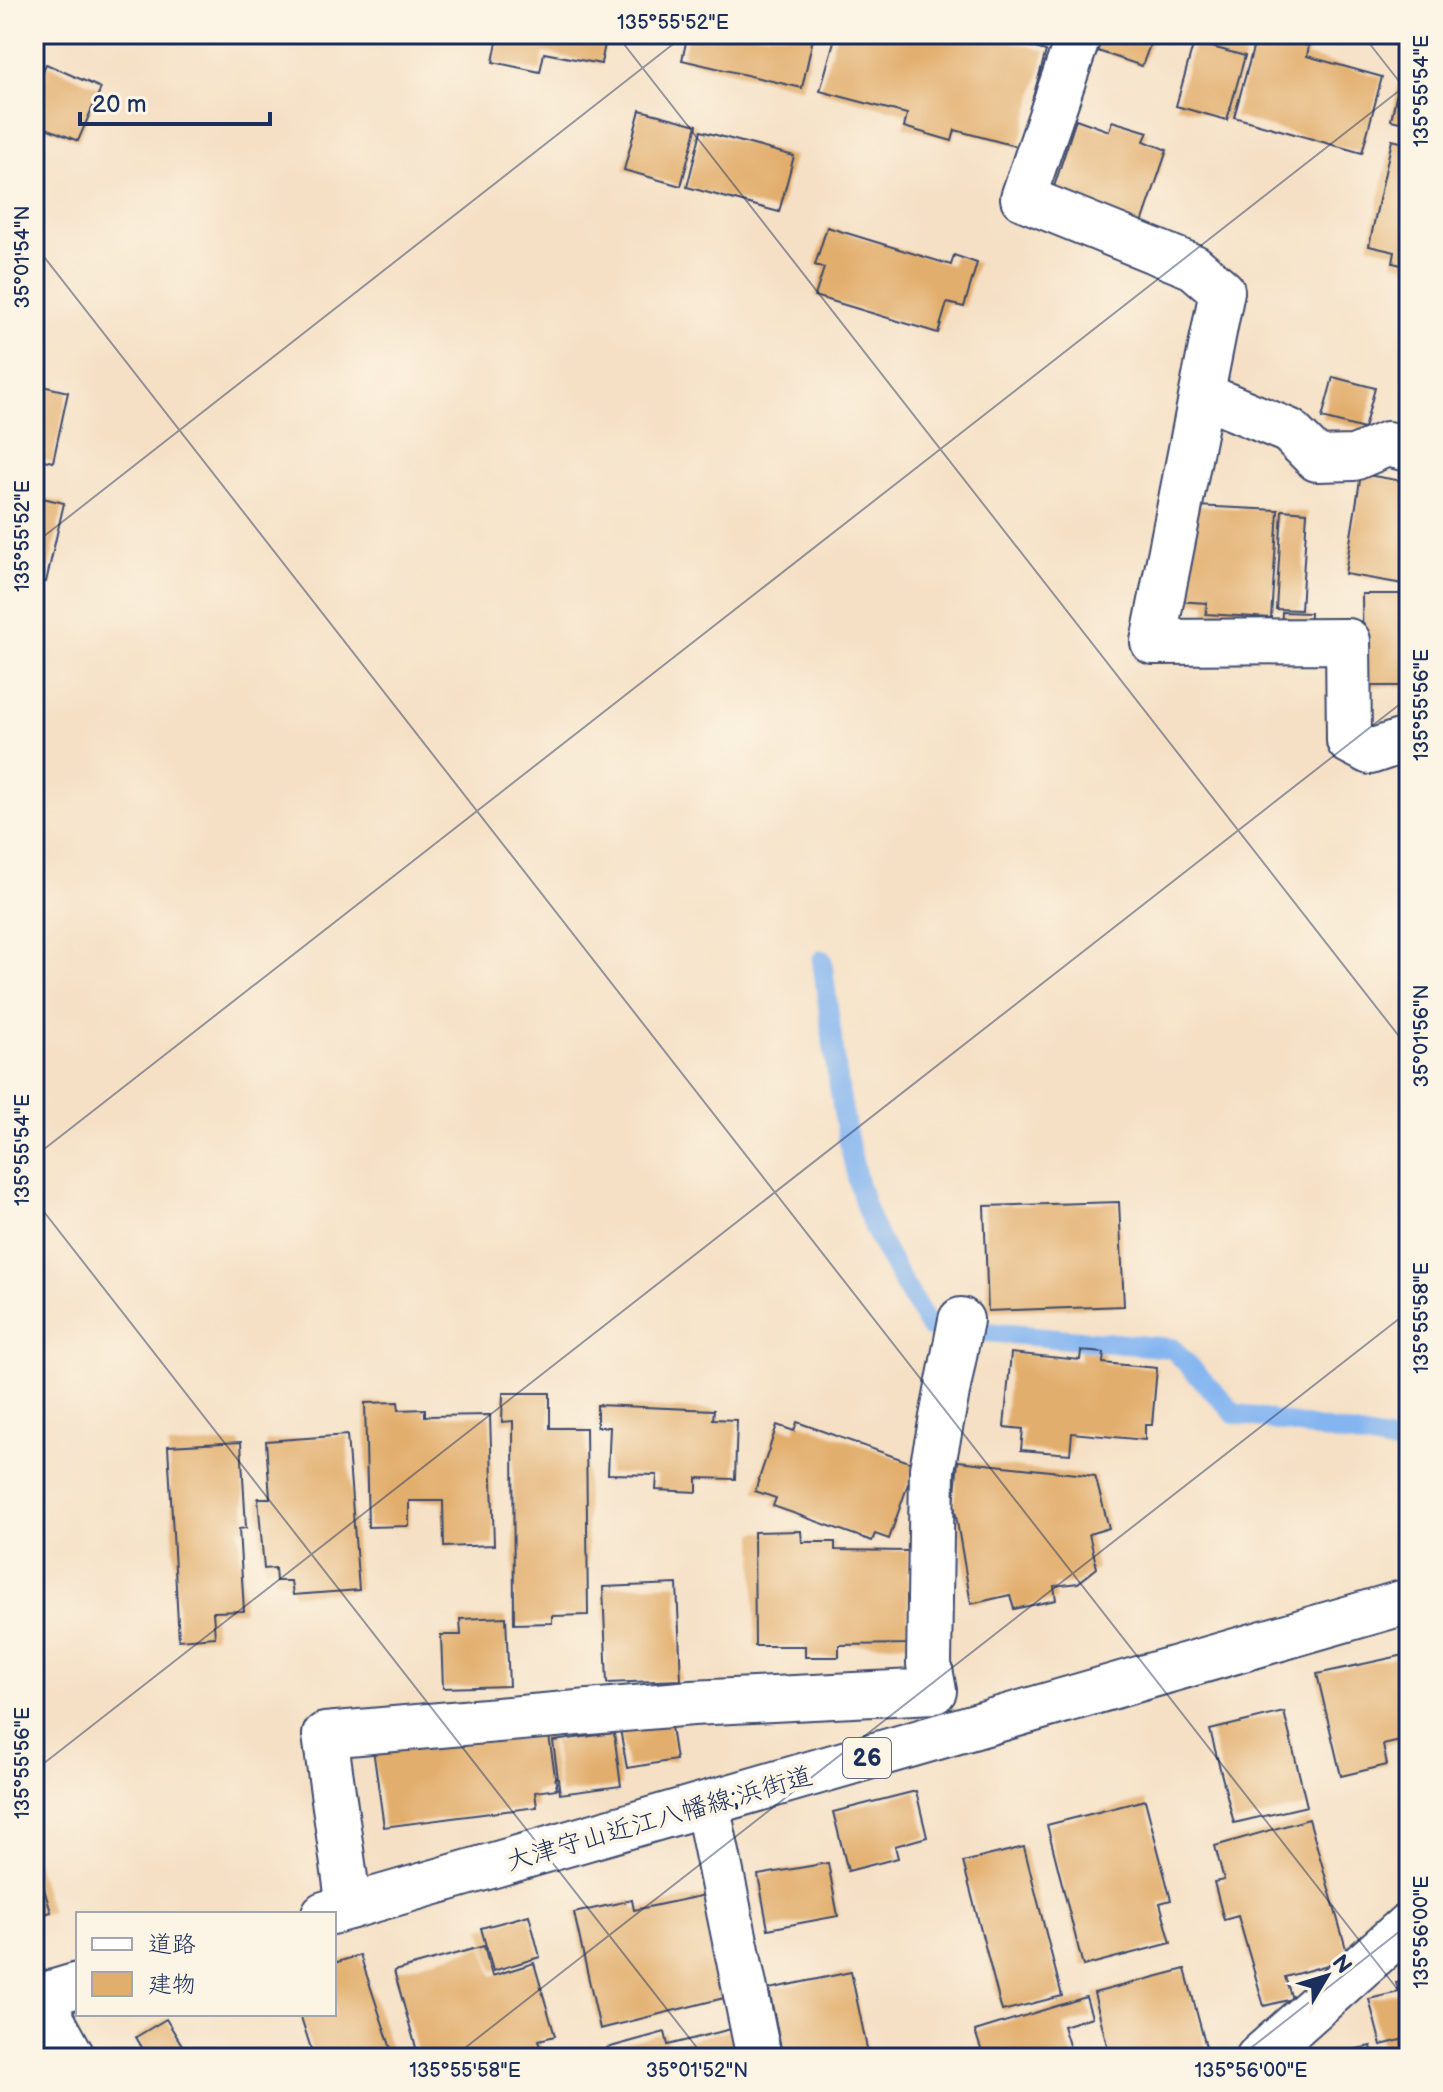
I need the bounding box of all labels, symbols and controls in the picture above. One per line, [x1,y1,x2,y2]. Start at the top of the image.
text: 135°55'52"E [617,11,729,35]
text: 135°55'54"E [1410,35,1434,147]
scale bar [80,76,270,126]
text: 20 m [92,90,147,119]
text: 35°01'54"N [11,206,35,308]
text: 135°55'52"E [11,480,35,592]
text: 135°55'56"E [1410,649,1434,761]
text: 35°01'56"N [1410,985,1434,1087]
text: 135°55'54"E [11,1094,35,1206]
text: 135°55'58"E [1410,1262,1434,1374]
text: 135°55'56"E [11,1707,35,1819]
road number: 26 [843,1738,891,1778]
street label: 大津守山近江八幡線;浜街道 [503,1761,816,1878]
text: 135°56'00"E [1410,1876,1434,1988]
legend [76,1912,336,2016]
text: 道路 [148,1930,196,1959]
north arrow [1287,1936,1367,2016]
text: N [1326,1950,1357,1979]
text: 建物 [148,1970,196,1999]
text: 135°55'58"E [409,2059,521,2083]
text: 35°01'52"N [646,2059,748,2083]
text: 135°56'00"E [1195,2059,1307,2083]

